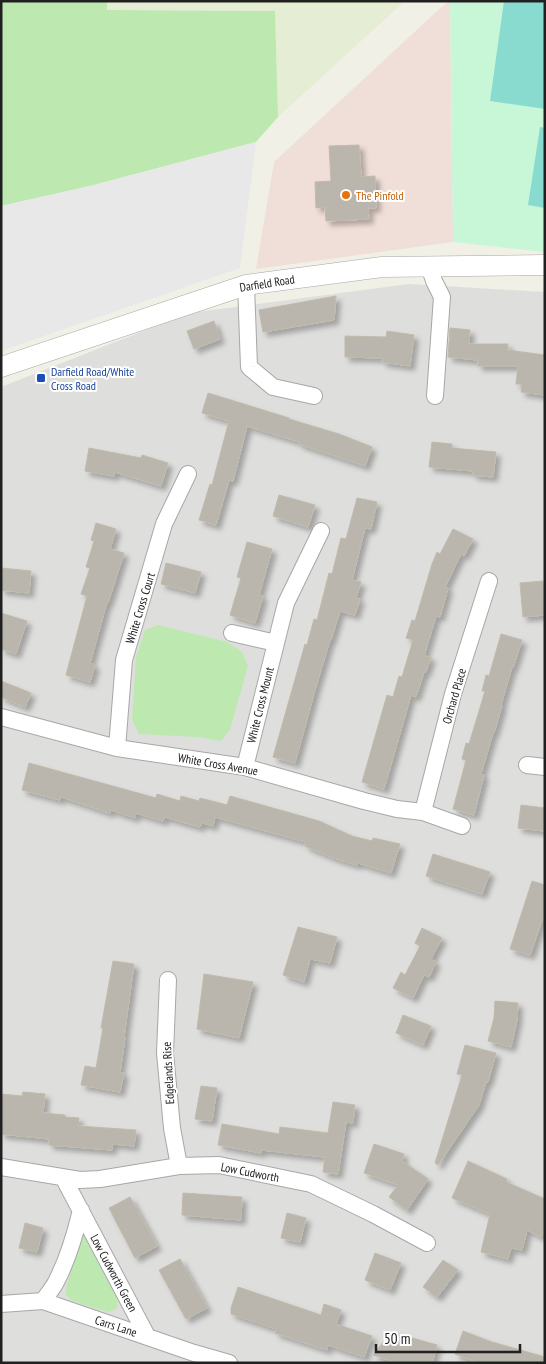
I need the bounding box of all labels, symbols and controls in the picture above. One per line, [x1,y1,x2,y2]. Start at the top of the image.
place label: The Pinfold [356,188,404,203]
marker: The Pinfold [340,189,352,201]
street label: Darfield Road [238,271,296,295]
place label: Darfield Road/White Cross Road [51,364,134,393]
marker: Darfield Road/White Cross Road [35,372,47,384]
street label: White Cross Court [122,570,158,645]
street label: White Cross Mount [243,665,277,745]
street label: Orchard Place [439,666,469,726]
street label: White Cross Avenue [177,750,259,778]
street label: Edgelands Rise [159,1041,177,1105]
street label: Low Cudworth [220,1159,280,1185]
street label: Low Cudworth Green [87,1232,141,1314]
street label: Carrs Lane [93,1312,139,1340]
scale bar [376,1322,520,1354]
text: 50 m [384,1329,410,1348]

